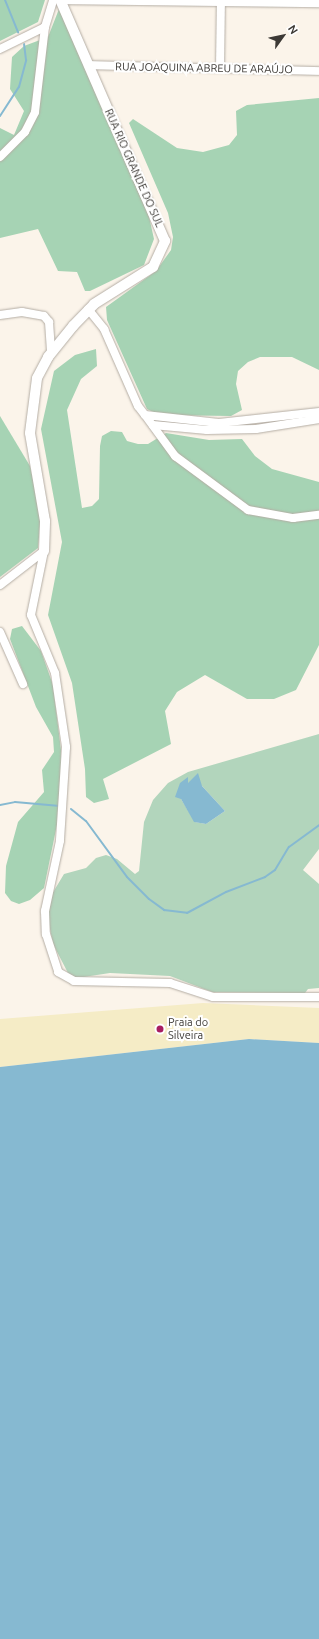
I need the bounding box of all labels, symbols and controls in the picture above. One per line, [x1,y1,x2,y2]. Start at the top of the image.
north arrow [263,16,303,56]
text: N [286,23,300,36]
street label: RUA JOAQUINA ABREU DE ARAÚJO [115,60,293,76]
street label: RUA RIO GRANDE DO SUL [102,107,166,229]
place label: Praia do Silveira [168,1016,208,1042]
marker: Praia do Silveira [155,1024,165,1034]

